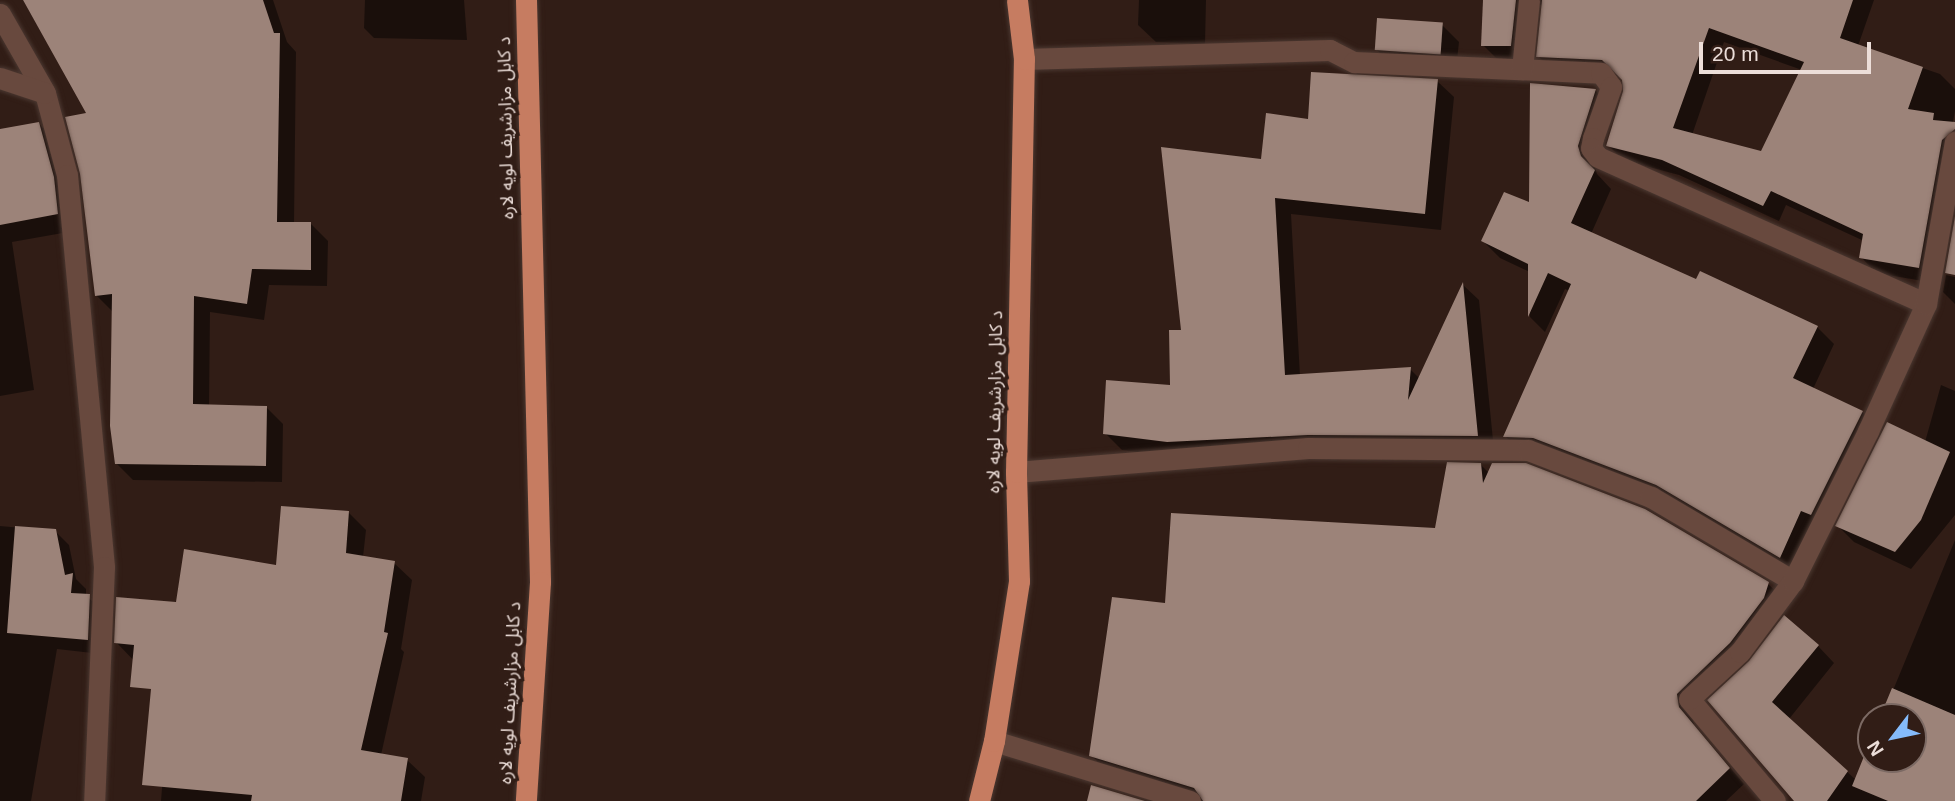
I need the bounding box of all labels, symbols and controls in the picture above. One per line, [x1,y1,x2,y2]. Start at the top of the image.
scale bar [1703,28,1874,72]
street label: د کابل مزارشریف لویه لاره [494,37,518,219]
text: 20 m [1712,42,1759,65]
street label: د کابل مزارشریف لویه لاره [983,311,1007,493]
street label: د کابل مزارشریف لویه لاره [494,601,526,785]
north arrow [1857,703,1927,773]
text: N [1863,737,1888,760]

